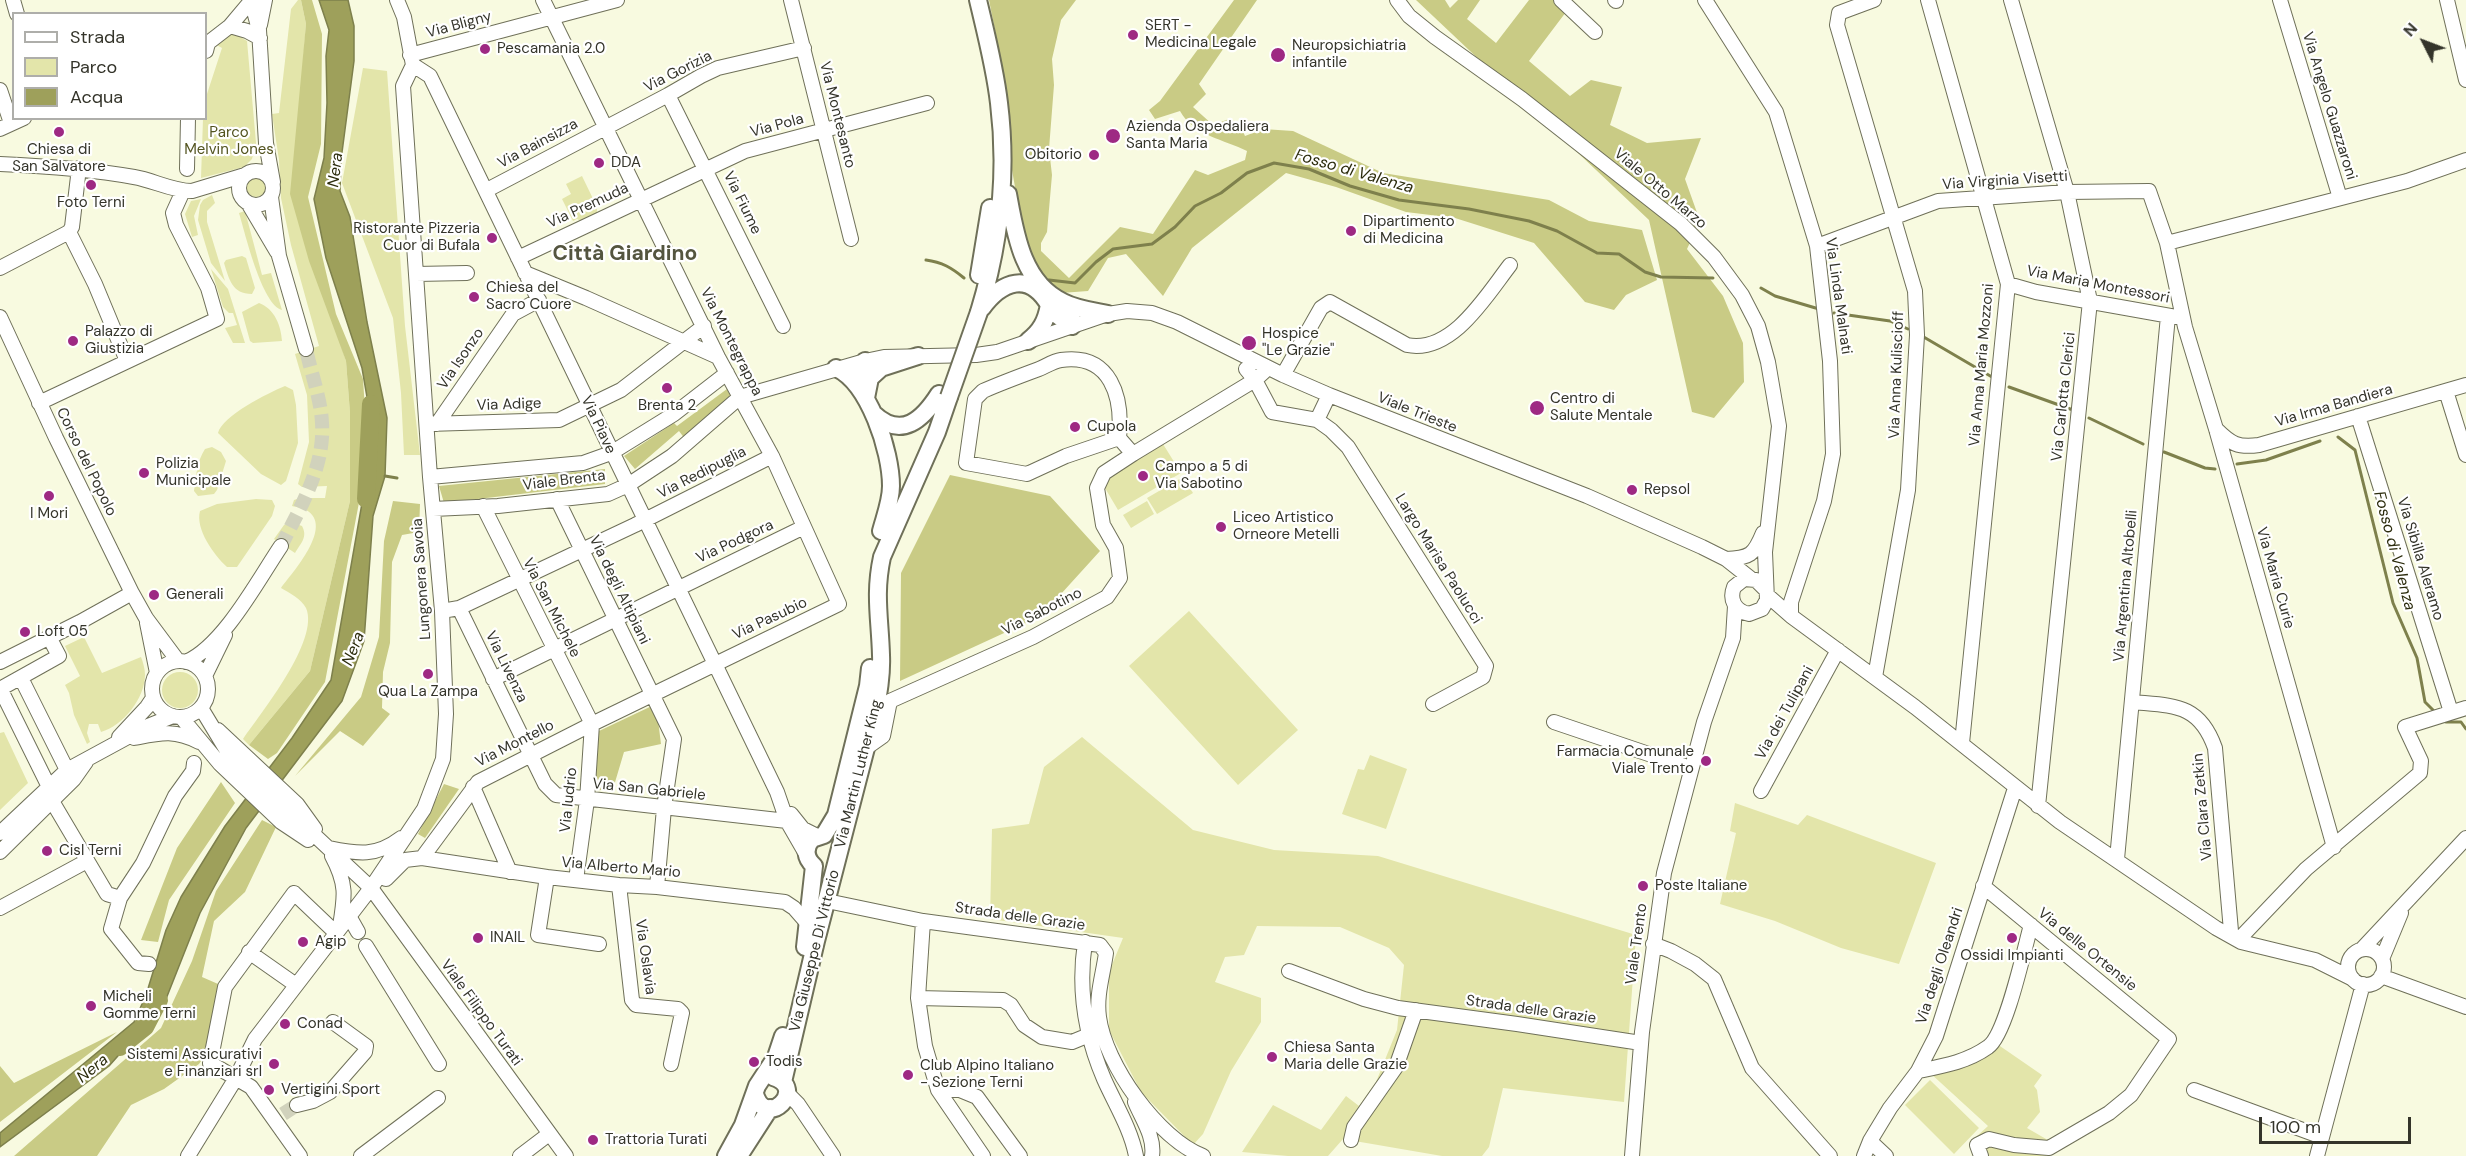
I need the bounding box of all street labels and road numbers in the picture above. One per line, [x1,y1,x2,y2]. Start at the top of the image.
street label: Via Bligny [424,8,494,42]
street label: Via Angelo Guazzaroni [2298,30,2360,182]
street label: Via Gorizia [641,47,715,97]
street label: Via Montesanto [815,60,859,170]
street label: Via Pola [748,110,806,142]
street label: Via Bainsizza [495,115,581,173]
street label: Viale Otto Marzo [1610,145,1710,233]
street label: Via Virginia Visetti [1942,168,2068,194]
street label: Via Fiume [719,169,765,237]
street label: Via Premuda [544,179,632,233]
street label: Via Linda Malnati [1821,237,1855,355]
street label: Via Maria Montessori [2025,262,2171,308]
street label: Via Anna Maria Mozzoni [1966,283,1998,447]
street label: Via Montegrappa [696,285,766,399]
street label: Via Anna Kuliscioff [1886,311,1908,439]
street label: Via Isonzo [434,325,488,393]
street label: Via Carlotta Clerici [2048,331,2080,463]
street label: Via Irma Bandiera [2273,381,2395,431]
street label: Viale Trieste [1375,389,1459,437]
street label: Via Piave [577,393,619,457]
street label: Via Adige [476,395,542,415]
street label: Corso del Popolo [52,405,120,519]
street label: Via Redipuglia [655,443,749,503]
street label: Viale Brenta [522,467,606,495]
street label: Largo Marisa Paolucci [1391,491,1485,627]
street label: Via Sibilla Aleramo [2393,495,2447,623]
street label: Via Argentina Altobelli [2110,509,2142,663]
street label: Via Podgora [694,516,776,568]
street label: Lungonera Savoia [409,518,435,640]
street label: Via Maria Curie [2252,525,2298,631]
street label: Via degli Altipiani [585,533,653,647]
street label: Via San Michele [518,555,584,661]
street label: Via Sabotino [999,584,1085,640]
street label: Via Pasubio [730,594,810,644]
street label: Via Livenza [481,628,531,706]
street label: Via dei Tulipani [1752,663,1818,763]
street label: Via Martin Luther King [832,698,886,850]
street label: Via Montello [473,717,557,771]
street label: Via Clara Zetkin [2189,753,2217,861]
street label: Via Iudrio [557,767,581,833]
street label: Via San Gabriele [592,775,706,805]
street label: Via Alberto Mario [560,854,682,882]
street label: Via Giuseppe Di Vittorio [786,868,844,1034]
street label: Strada delle Grazie [954,899,1086,935]
street label: Viale Trento [1622,902,1652,986]
street label: Via delle Ortensie [2034,904,2140,996]
street label: Via degli Oleandri [1913,905,1967,1027]
street label: Via Oslavia [631,918,659,996]
street label: Viale Filippo Turati [436,956,526,1070]
street label: Strada delle Grazie [1465,992,1597,1028]

